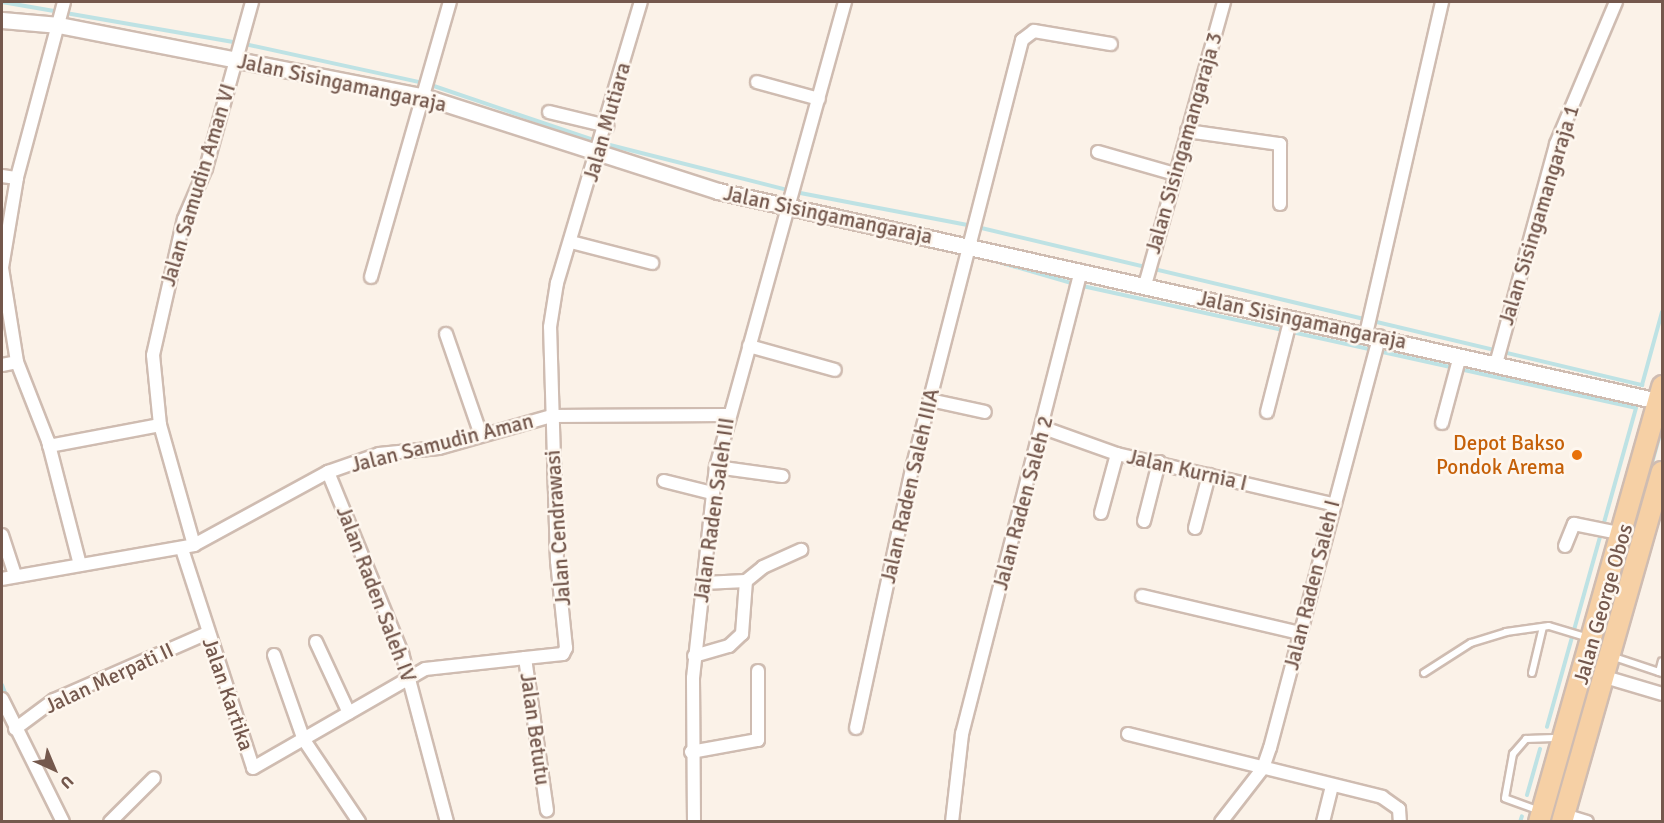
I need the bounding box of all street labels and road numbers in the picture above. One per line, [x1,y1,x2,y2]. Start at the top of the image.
street label: Jalan Sisingamangaraja 3 [1140,29,1228,257]
street label: Jalan Sisingamangaraja [235,49,449,117]
street label: Jalan Mutiara [578,59,636,185]
street label: Jalan Samudin Aman VI [155,81,241,289]
street label: Jalan Sisingamangaraja 1 [1493,102,1585,328]
street label: Jalan Sisingamangaraja [721,181,935,249]
street label: Jalan Sisingamangaraja [1195,286,1409,354]
street label: Jalan Raden Saleh IIIA [875,386,945,586]
street label: Jalan Samudin Aman [348,408,536,478]
street label: Jalan Raden Saleh 2 [988,413,1058,593]
street label: Jalan Raden Saleh III [689,416,739,604]
street label: Jalan Kurnia I [1125,444,1249,496]
street label: Jalan Cendrawasi [540,449,576,607]
street label: Jalan Raden Saleh I [1279,497,1345,673]
street label: Jalan Raden Saleh IV [331,503,421,685]
street label: Jalan George Obos [1568,521,1638,687]
street label: Jalan Kartika [197,634,259,754]
street label: Jalan Merpati II [41,637,177,719]
street label: Jalan Betutu [515,671,555,787]

